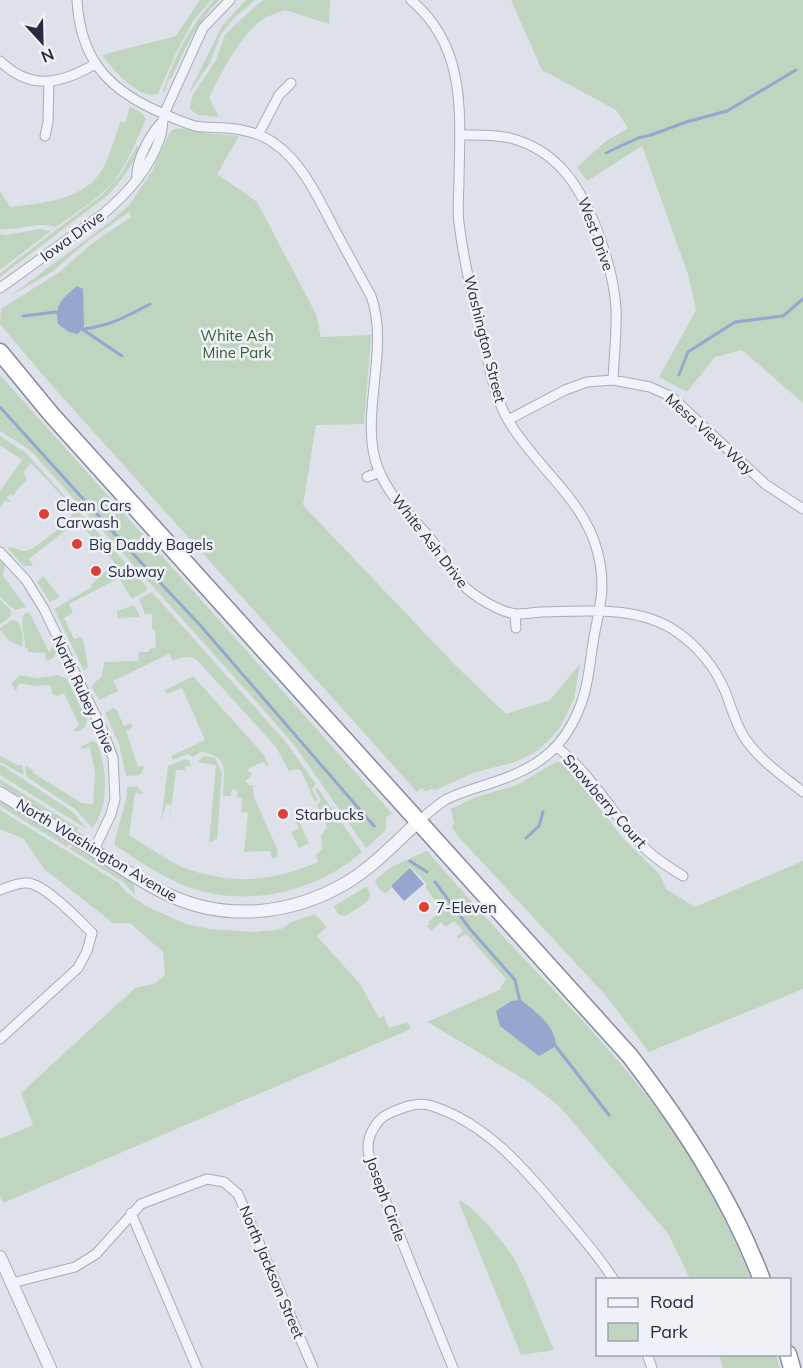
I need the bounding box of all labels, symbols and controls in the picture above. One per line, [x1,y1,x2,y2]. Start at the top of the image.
north arrow [12,12,72,72]
text: N [38,44,57,67]
street label: West Drive [574,195,618,273]
street label: Iowa Drive [36,206,108,266]
street label: Washington Street [460,273,510,405]
park label: White Ash Mine Park [200,326,274,362]
street label: Mesa View Way [662,389,758,479]
street label: White Ash Drive [388,490,472,592]
place label: Clean Cars Carwash [56,496,132,532]
marker: Clean Cars Carwash [37,507,51,521]
place label: Big Daddy Bagels [89,535,213,554]
marker: Big Daddy Bagels [70,537,84,551]
place label: Subway [108,562,165,581]
marker: Subway [89,564,103,578]
street label: North Rubey Drive [48,632,120,756]
street label: Snowberry Court [559,750,651,852]
street label: North Washington Avenue [13,794,181,906]
place label: Starbucks [295,805,364,824]
marker: Starbucks [276,807,290,821]
place label: 7-Eleven [436,898,497,917]
marker: 7-Eleven [417,900,431,914]
street label: Joseph Circle [362,1154,410,1244]
street label: North Jackson Street [235,1203,309,1341]
legend [596,1278,791,1356]
text: Road [650,1290,694,1313]
text: Park [650,1320,689,1343]

